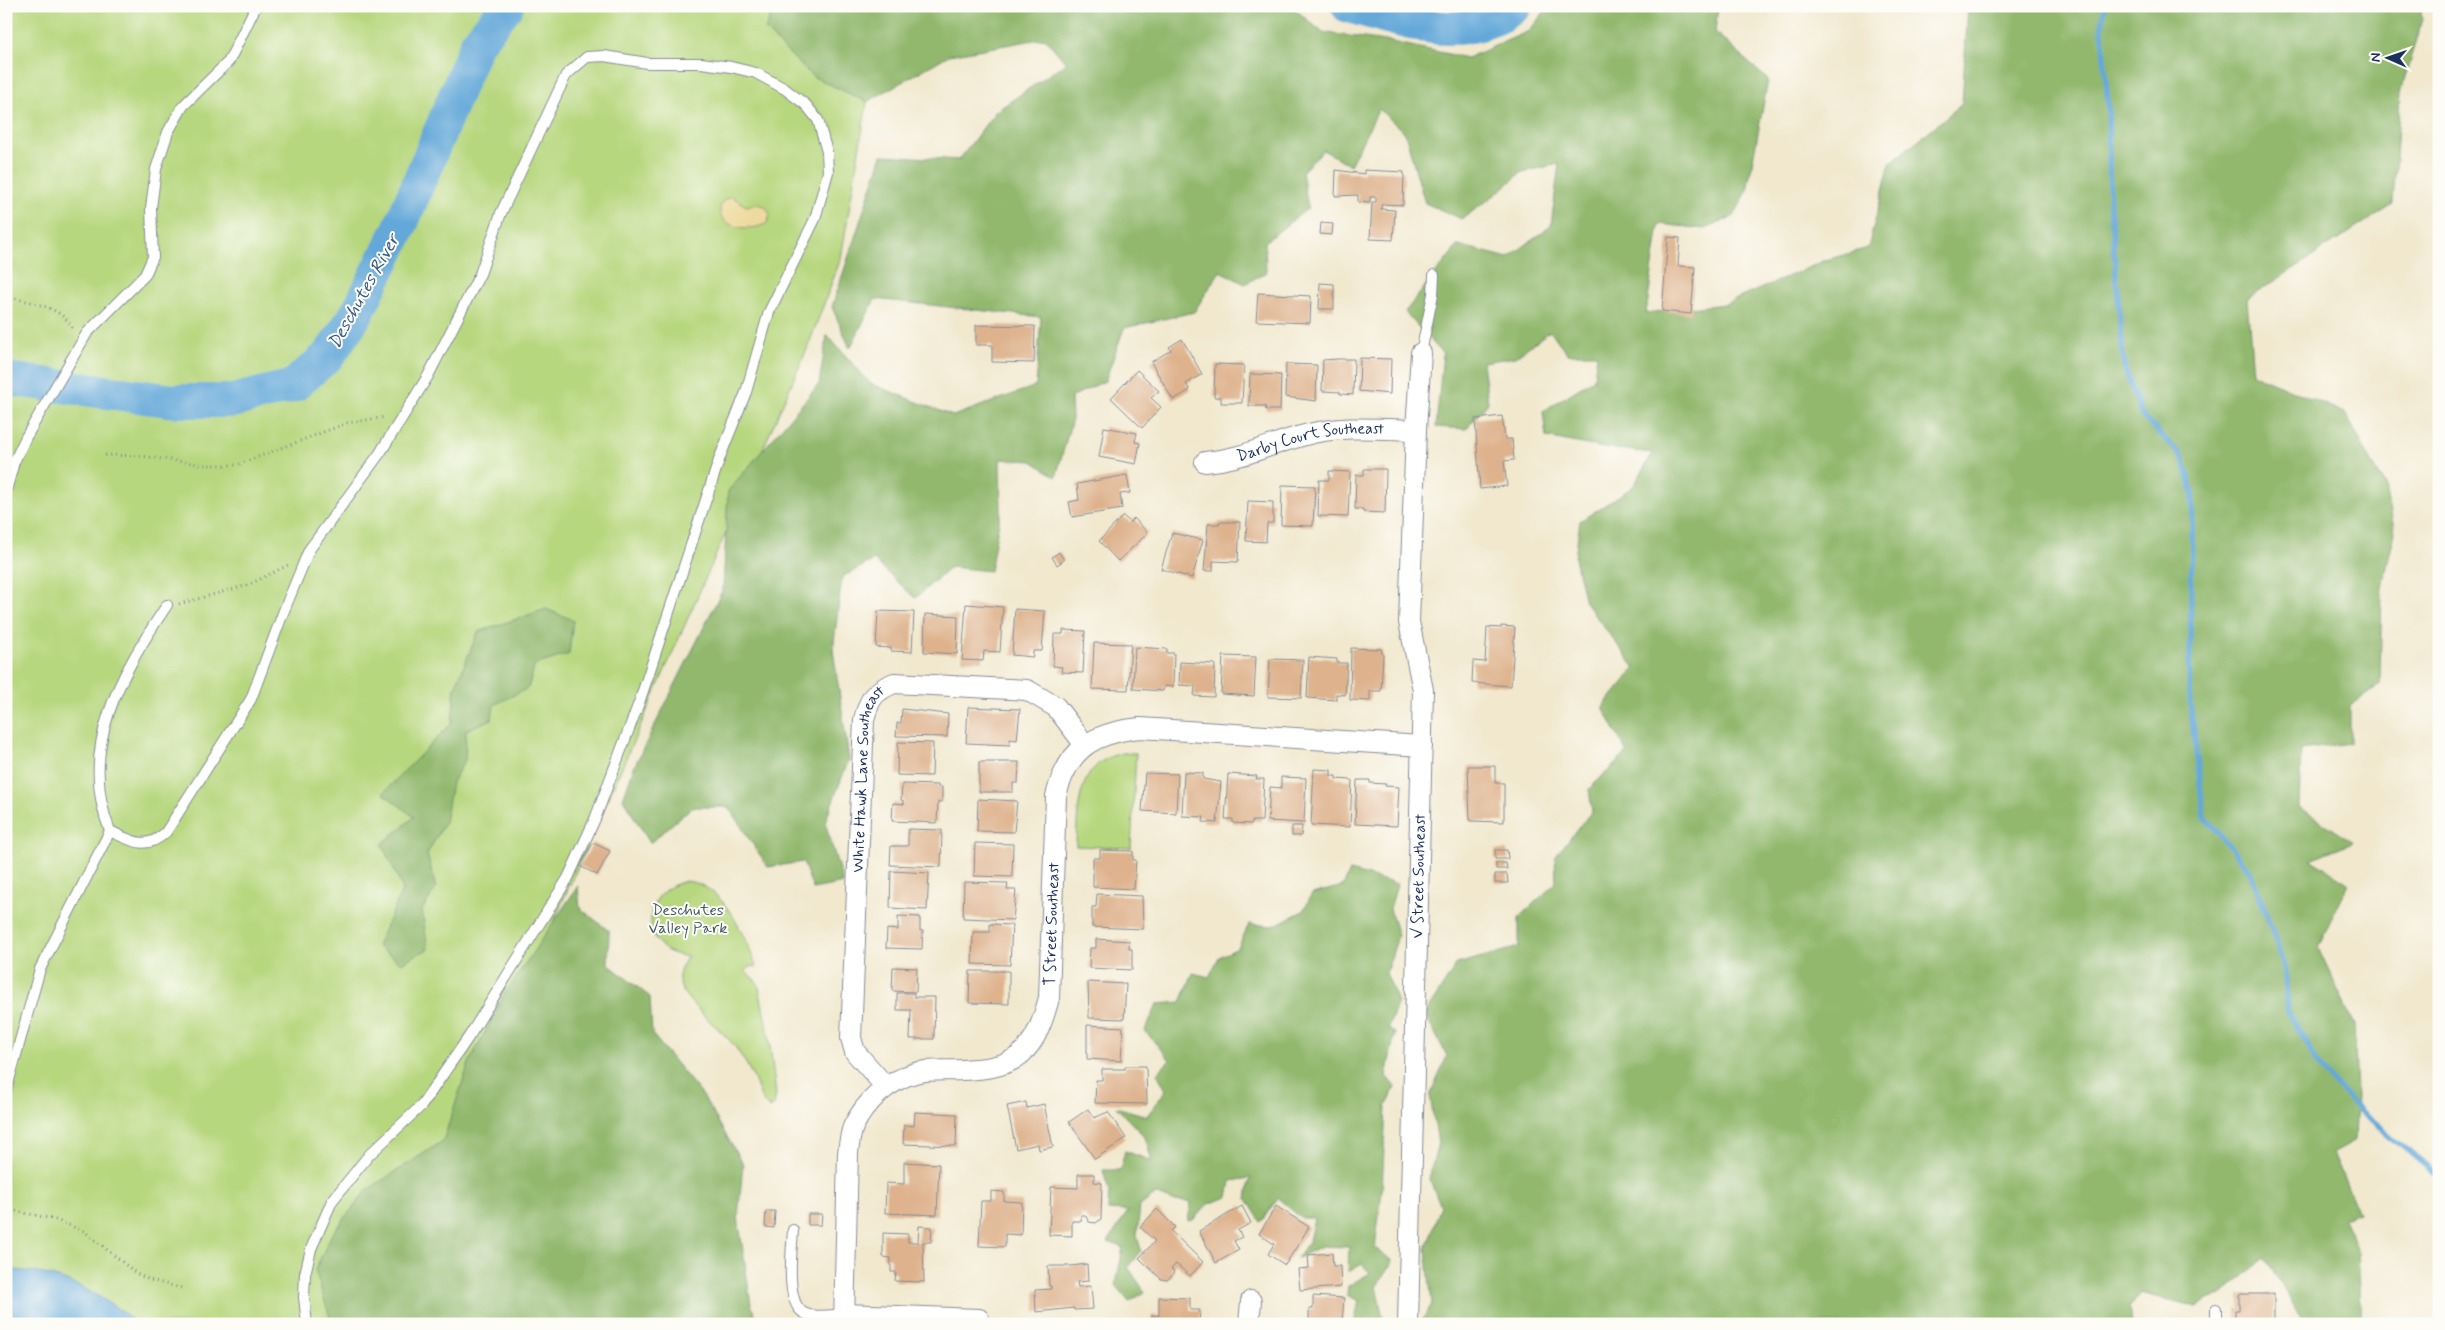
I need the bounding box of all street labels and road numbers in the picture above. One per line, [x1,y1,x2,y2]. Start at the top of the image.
street label: Darby Court Southeast [1234,418,1384,467]
street label: White Hawk Lane Southeast [847,680,889,873]
street label: V Street Southeast [1407,814,1431,939]
street label: T Street Southeast [1039,862,1064,986]

